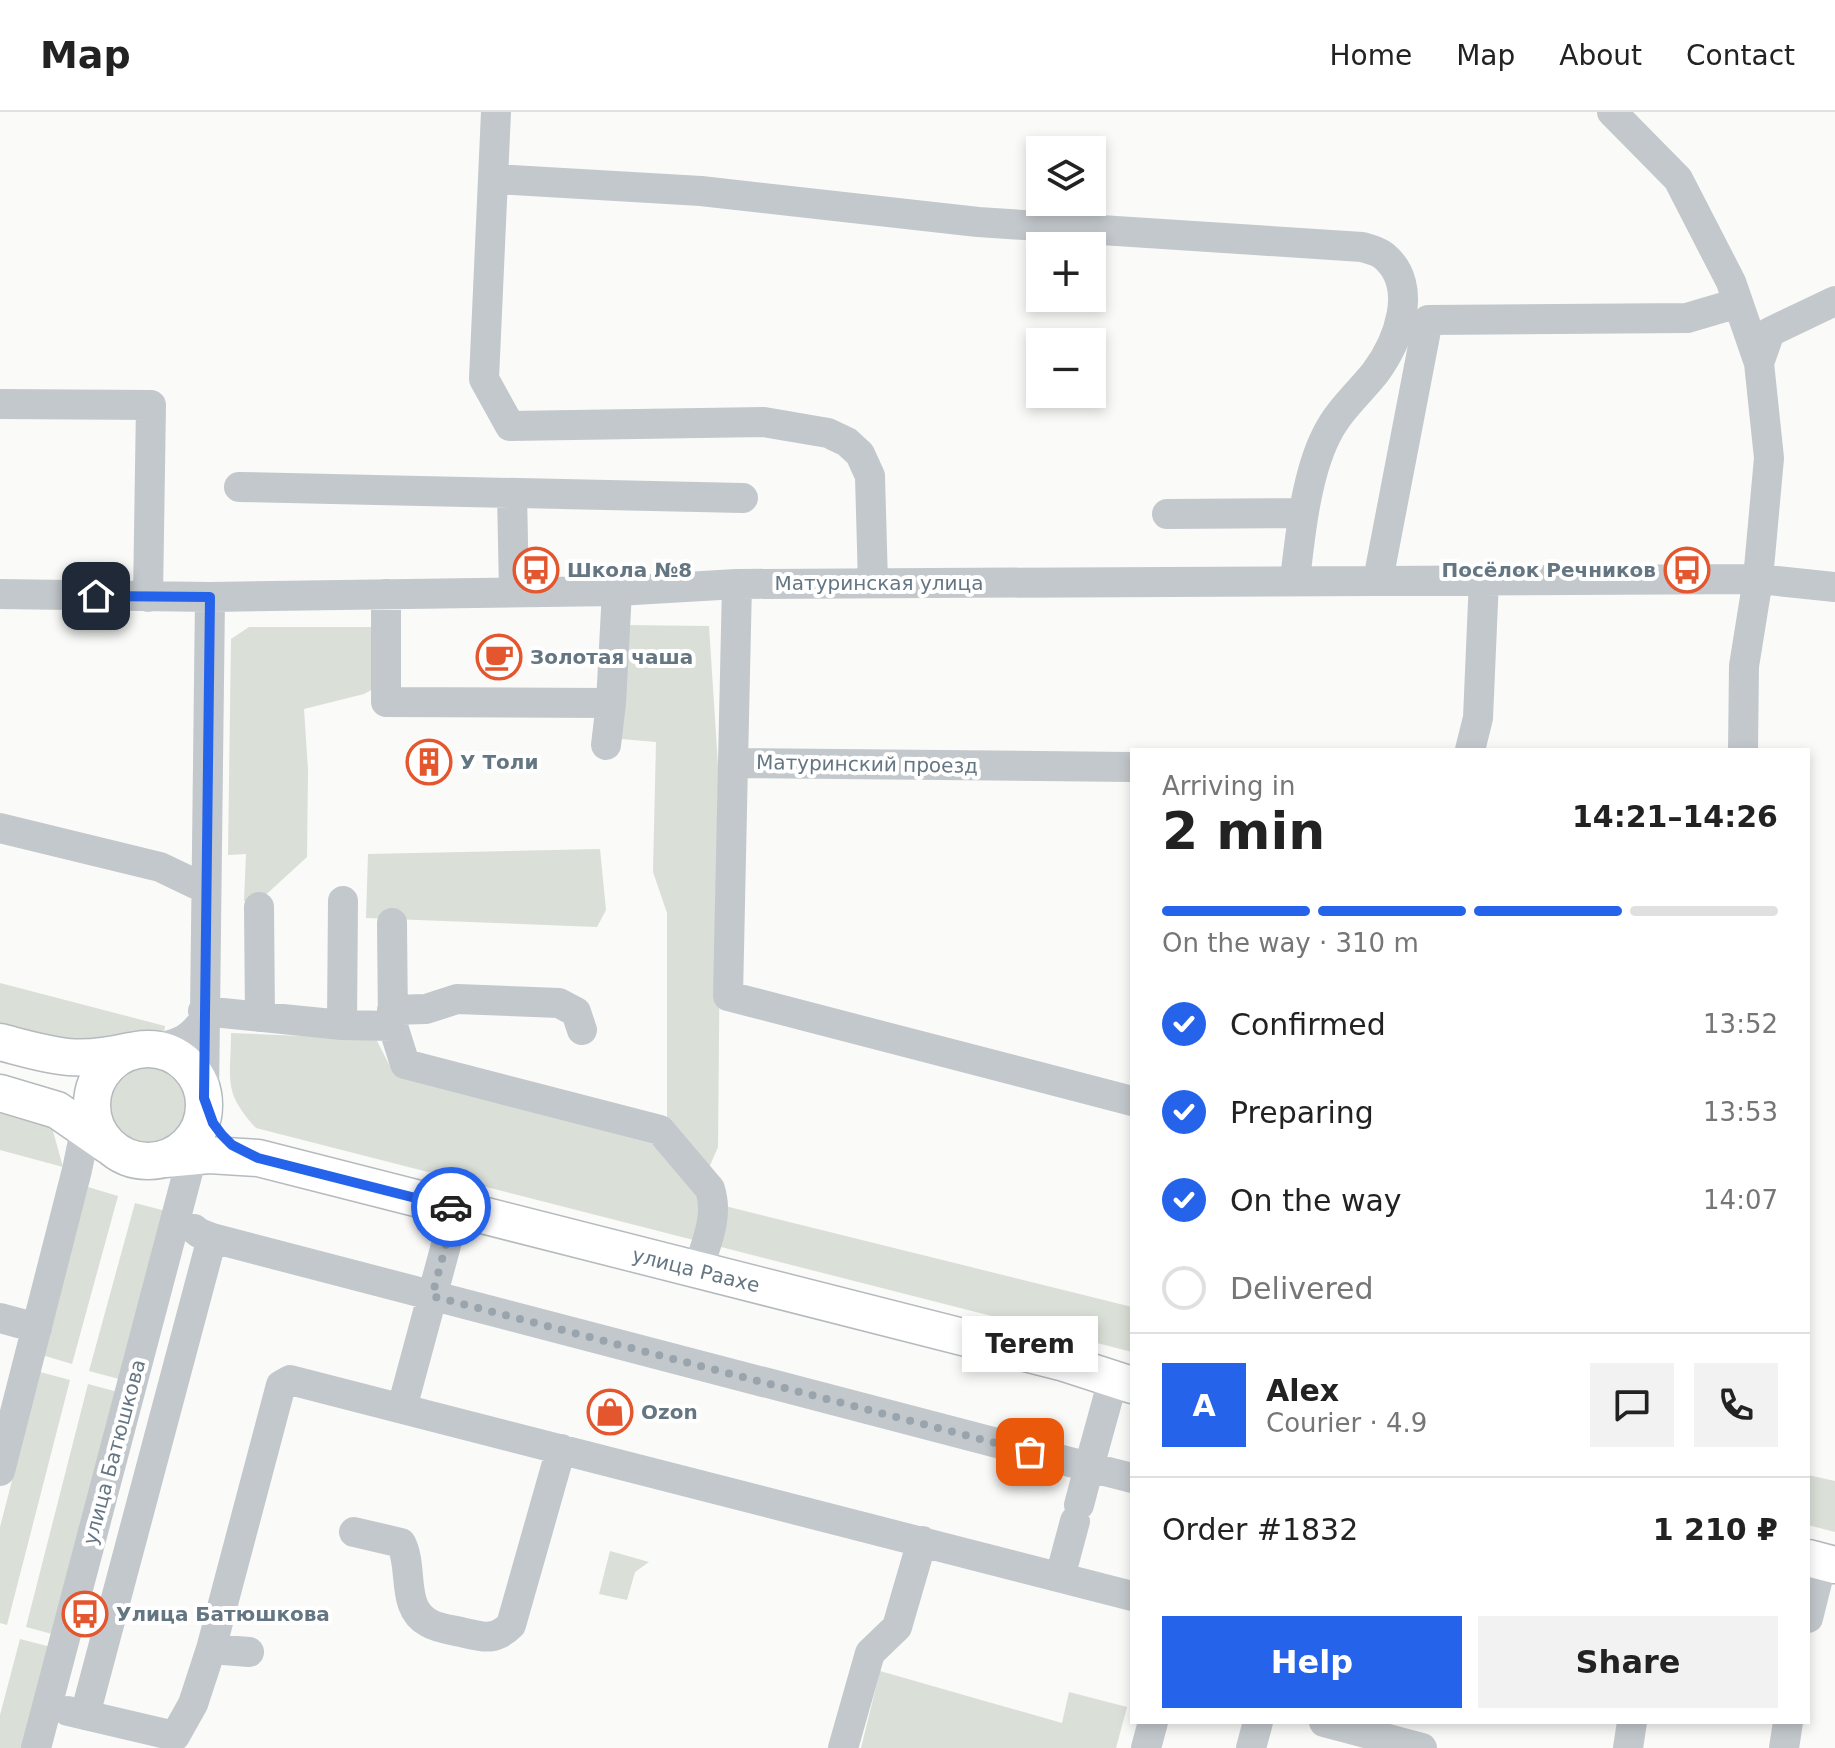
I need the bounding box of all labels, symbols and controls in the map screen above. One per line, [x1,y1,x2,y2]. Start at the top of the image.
text: Map [40,33,131,77]
text: Home [1329,39,1412,72]
text: Map [1456,39,1515,72]
text: About [1559,39,1642,72]
text: Contact [1686,39,1795,72]
map controls [1026,136,1106,408]
button: layers [1026,136,1106,216]
button: + [1026,232,1106,312]
button: − [1026,328,1106,408]
bus stop icon: Школа №8 [512,546,560,594]
bus stop icon: Посёлок Речников [1663,546,1711,594]
place label: Школа №8 [567,558,692,582]
place label: Посёлок Речников [1441,558,1656,582]
pin [62,562,130,630]
street label: Матуринская улица [775,571,983,595]
icon: home [74,574,118,618]
cafe icon: Золотая чаша [475,633,523,681]
place label: Золотая чаша [530,645,693,669]
building icon: У Толи [405,738,453,786]
place label: У Толи [460,750,538,774]
street label: Матуринский проезд [756,750,978,778]
text: Arriving in [1162,771,1296,801]
text: 14:21–14:26 [1572,799,1778,834]
text: 2 min [1162,801,1325,861]
text: On the way · 310 m [1162,928,1419,958]
icon: check [1162,1002,1206,1046]
text: Confirmed [1230,1007,1386,1042]
text: 13:52 [1703,1009,1778,1039]
icon: check [1162,1090,1206,1134]
text: Preparing [1230,1095,1374,1130]
text: 13:53 [1703,1097,1778,1127]
courier [411,1167,491,1247]
icon: check [1162,1178,1206,1222]
text: On the way [1230,1183,1402,1218]
icon: car [429,1185,473,1229]
text: 14:07 [1703,1185,1778,1215]
street label: улица Раахе [630,1243,762,1297]
text: Delivered [1230,1271,1374,1306]
callout: Terem [962,1316,1098,1372]
text: Terem [985,1329,1075,1359]
street label: улица Батюшкова [78,1357,150,1547]
button: chat [1590,1363,1674,1447]
button: phone [1694,1363,1778,1447]
text: Alex [1266,1373,1339,1408]
shop icon: Ozon [586,1388,634,1436]
text: A [1192,1388,1216,1423]
place label: Ozon [641,1400,698,1424]
text: Courier · 4.9 [1266,1408,1427,1438]
pin [996,1418,1064,1486]
icon: bag [1008,1430,1052,1474]
text: Order #1832 [1162,1512,1358,1547]
text: 1 210 ₽ [1653,1512,1778,1547]
bus stop icon: Улица Батюшкова [61,1590,109,1638]
place label: Улица Батюшкова [116,1602,330,1626]
button: Help [1162,1616,1462,1708]
button: Share [1478,1616,1778,1708]

